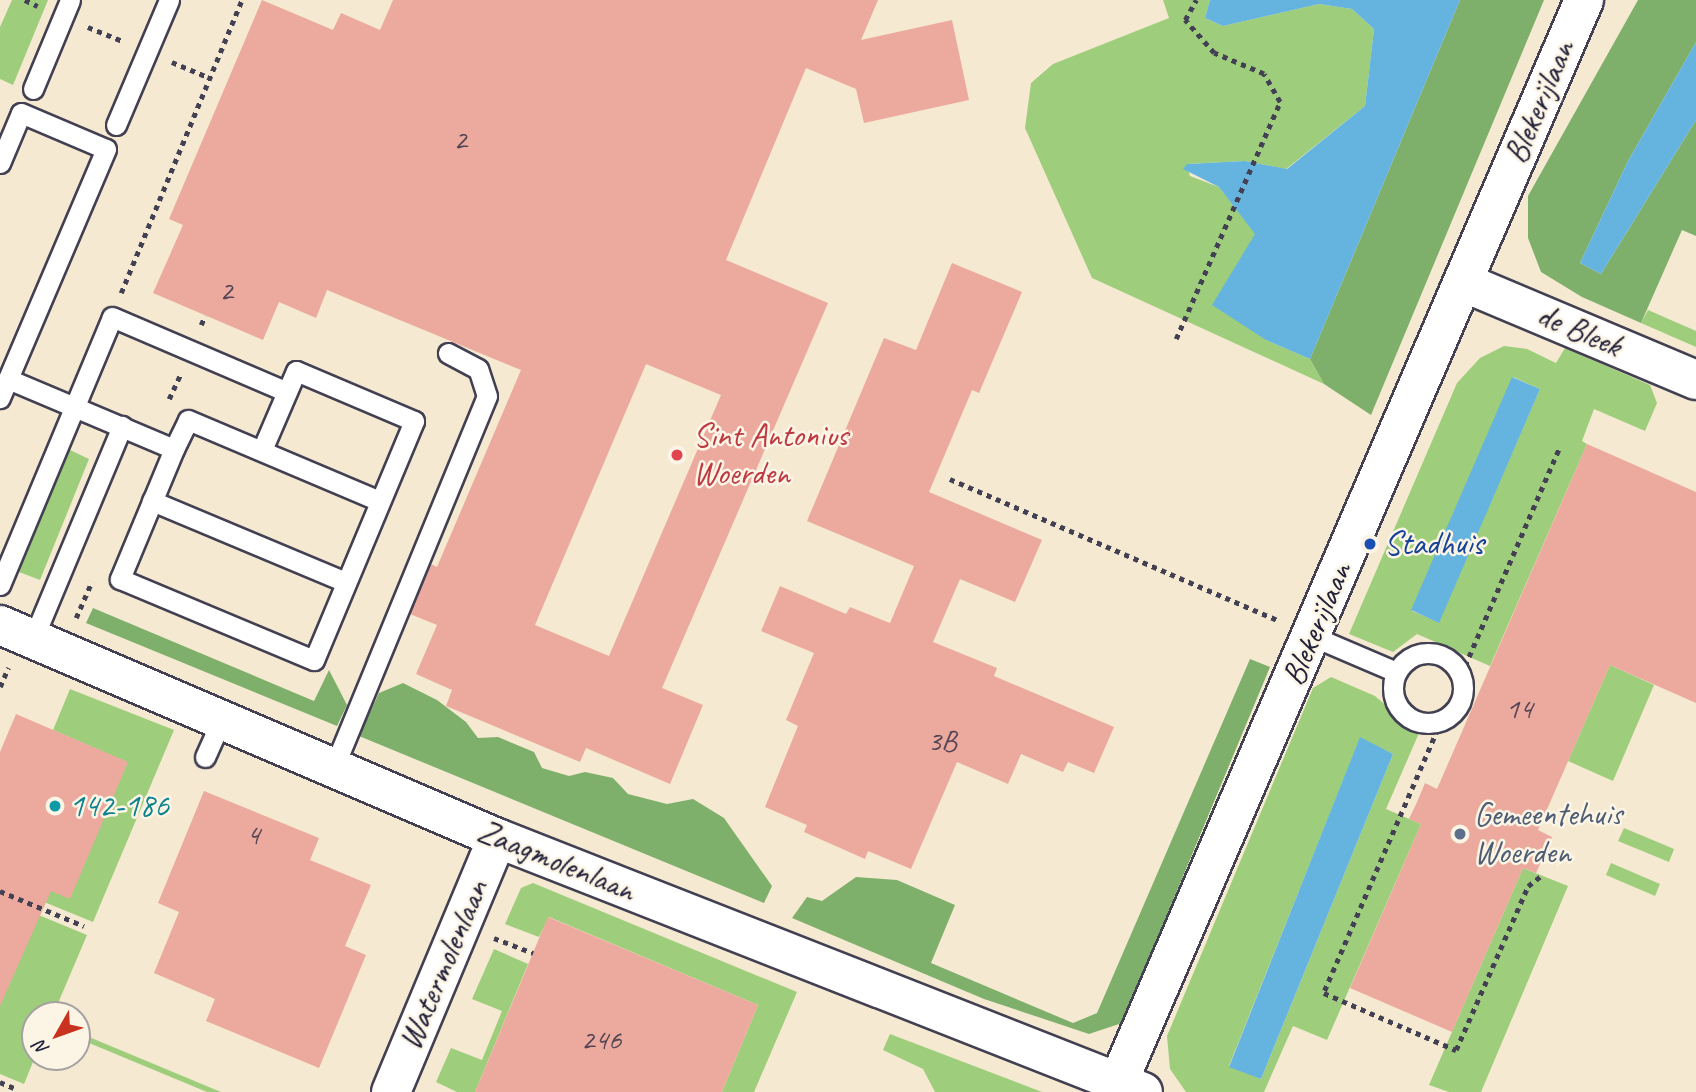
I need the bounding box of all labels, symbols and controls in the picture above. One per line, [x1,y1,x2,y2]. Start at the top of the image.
street label: Blekerijlaan [1496,35,1584,169]
house number: 2 [453,121,467,157]
house number: 2 [219,272,233,308]
street label: de Bleek [1531,296,1627,366]
place label: Sint Antonius Woerden [693,416,848,494]
marker: Sint Antonius Woerden [667,445,687,465]
place label: Stadhuis [1384,524,1484,564]
marker: Stadhuis [1362,536,1378,552]
street label: Blekerijlaan [1273,557,1361,691]
house number: 14 [1506,690,1532,726]
house number: 3B [927,722,957,758]
place label: 142-186 [69,786,169,826]
place label: Gemeentehuis Woerden [1474,795,1622,873]
marker: 142-186 [47,798,63,814]
street label: Zaagmolenlaan [472,812,640,910]
house number: 4 [246,816,260,852]
marker: Gemeentehuis Woerden [1452,826,1468,842]
street label: Watermolenlaan [391,874,497,1056]
north arrow [21,1001,91,1071]
house number: 246 [581,1021,621,1057]
text: N [28,1036,54,1060]

